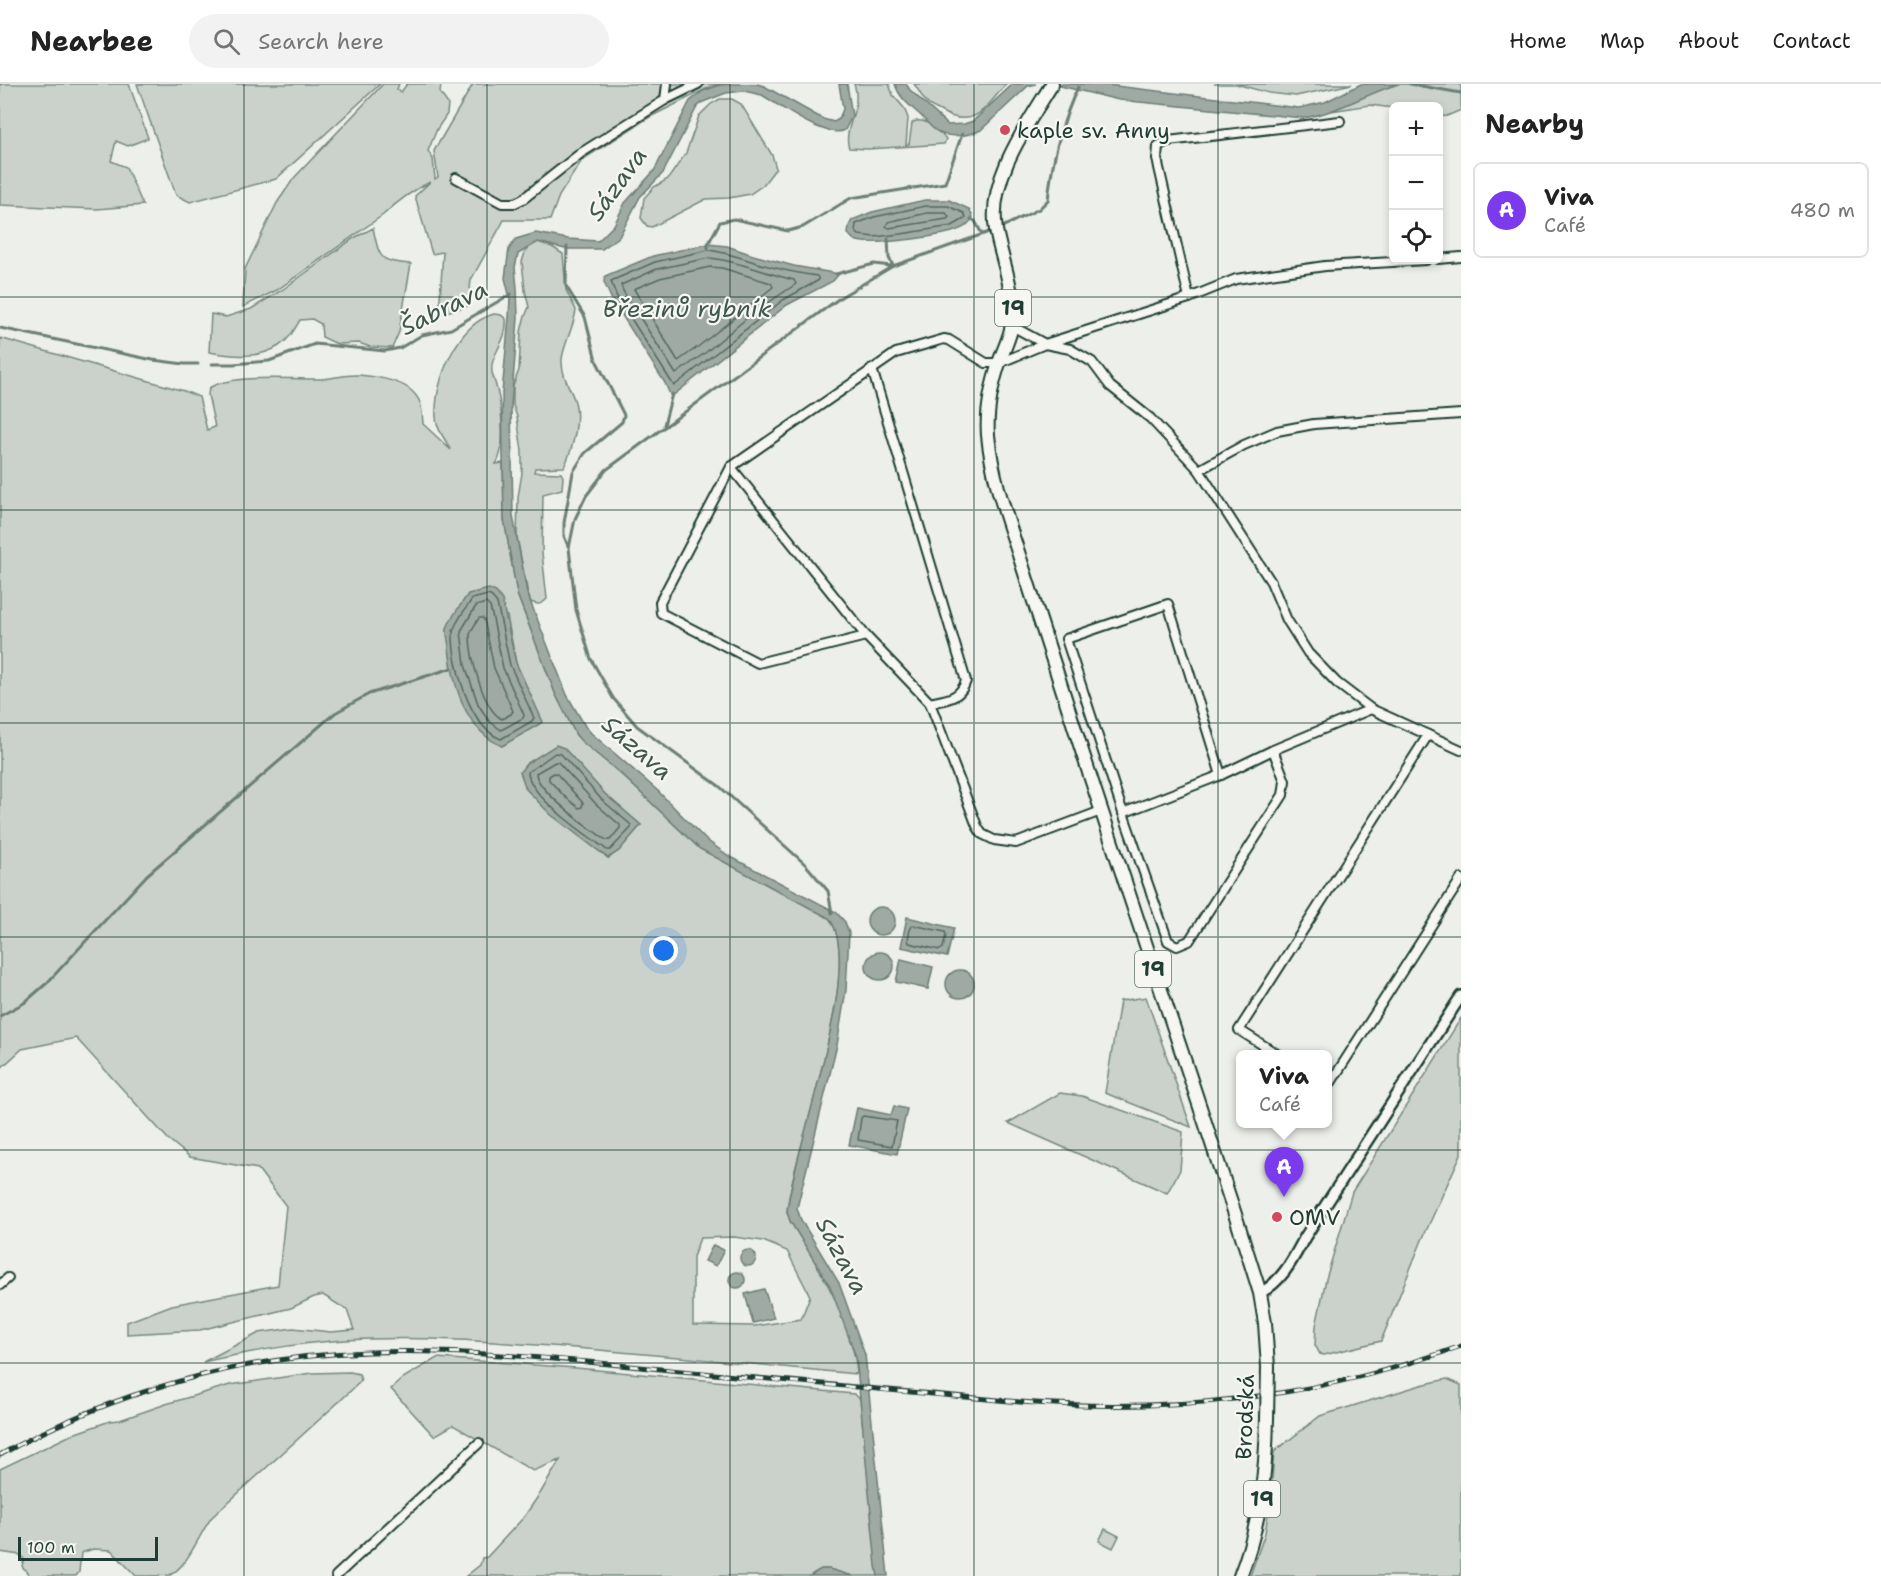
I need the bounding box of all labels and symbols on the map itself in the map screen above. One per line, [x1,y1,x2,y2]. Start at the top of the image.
place label: kaple sv. Anny [1017,116,1170,145]
marker: kaple sv. Anny [998,123,1012,137]
water label: Sázava [579,141,655,227]
water label: Šabrava [395,273,493,343]
road number: 19 [995,290,1031,326]
water label: Březinů rybník [602,293,772,325]
water label: Sázava [595,708,679,788]
your location [649,936,678,965]
road number: 19 [1135,951,1171,987]
pin: A [1264,1148,1304,1197]
place label: OMV [1289,1203,1340,1232]
marker: OMV [1270,1210,1284,1224]
water label: Sázava [808,1212,876,1300]
street label: Brodská [1229,1373,1261,1460]
road number: 19 [1244,1481,1280,1517]
scale bar [18,1534,158,1562]

